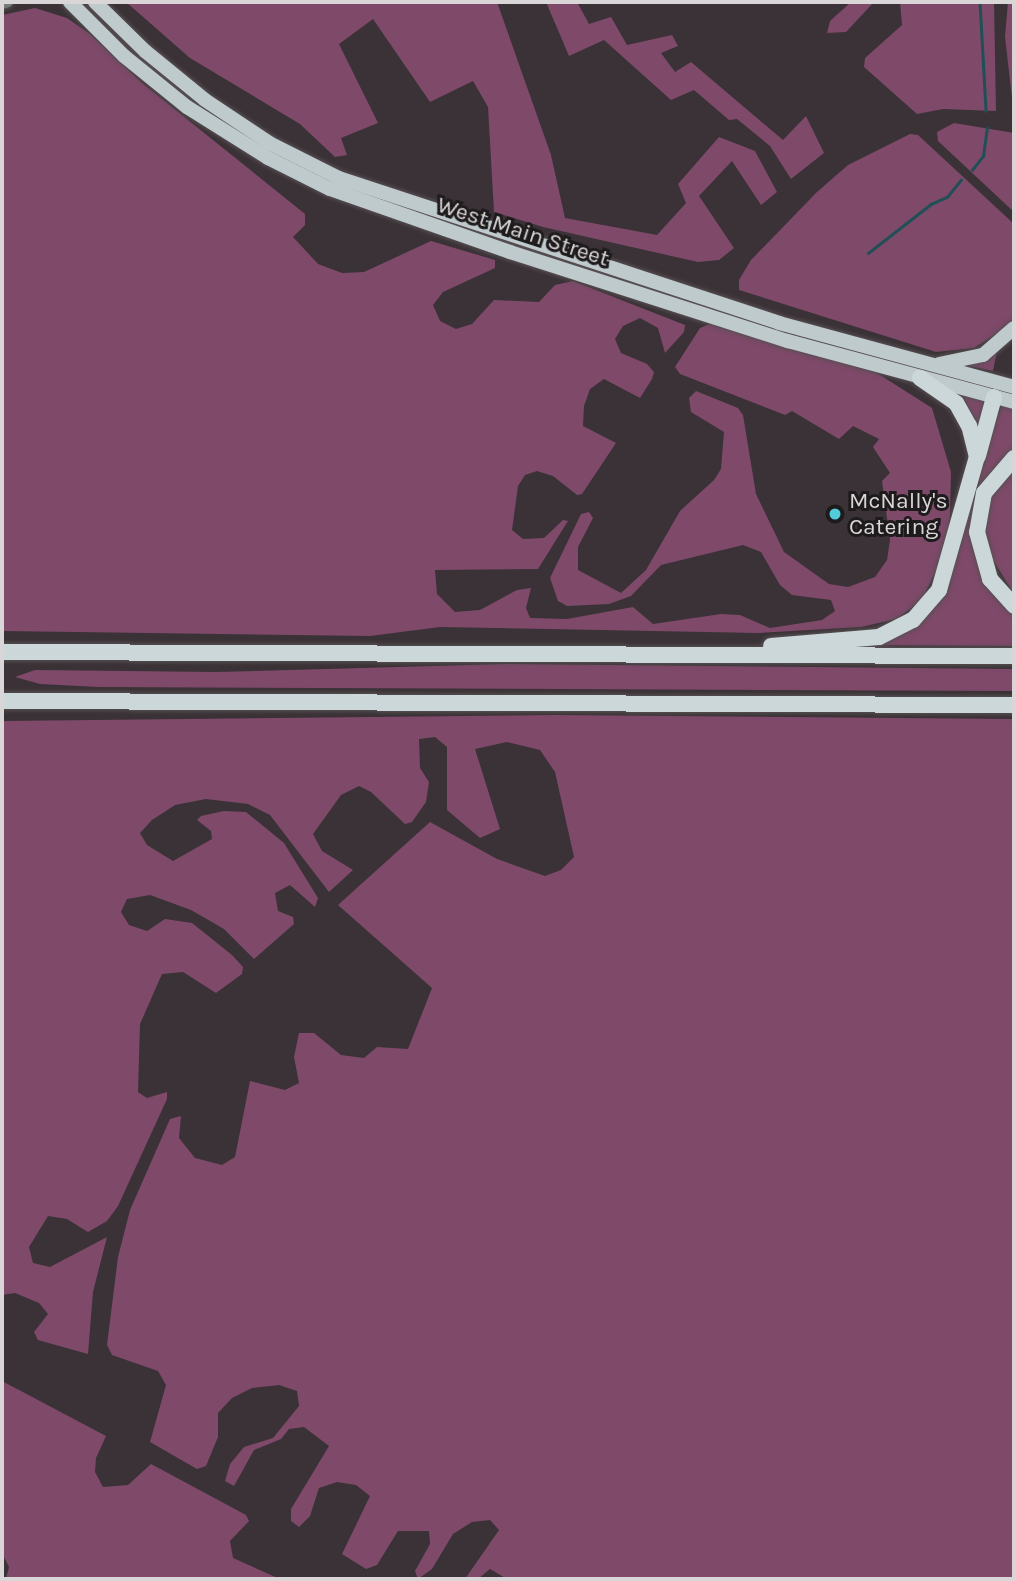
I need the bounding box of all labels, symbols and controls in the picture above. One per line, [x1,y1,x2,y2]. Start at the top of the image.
street label: West Main Street [433,191,613,273]
place label: McNally's Catering [849,487,948,541]
marker: McNally's Catering [827,506,843,522]

